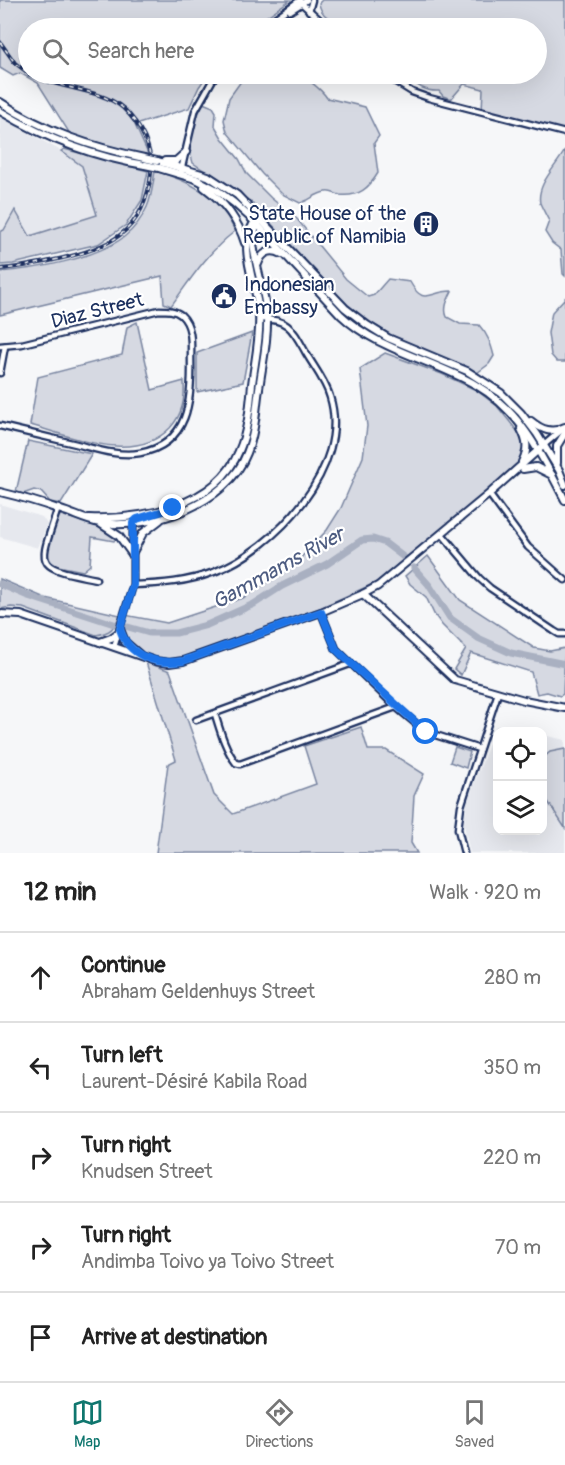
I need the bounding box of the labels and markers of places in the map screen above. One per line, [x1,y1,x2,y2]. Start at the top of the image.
place label: State House of the Republic of Namibia [242,201,406,249]
building icon: State House of the Republic of Namibia [411,209,441,239]
place label: Indonesian Embassy [244,272,335,320]
public building icon: Indonesian Embassy [209,281,239,311]

